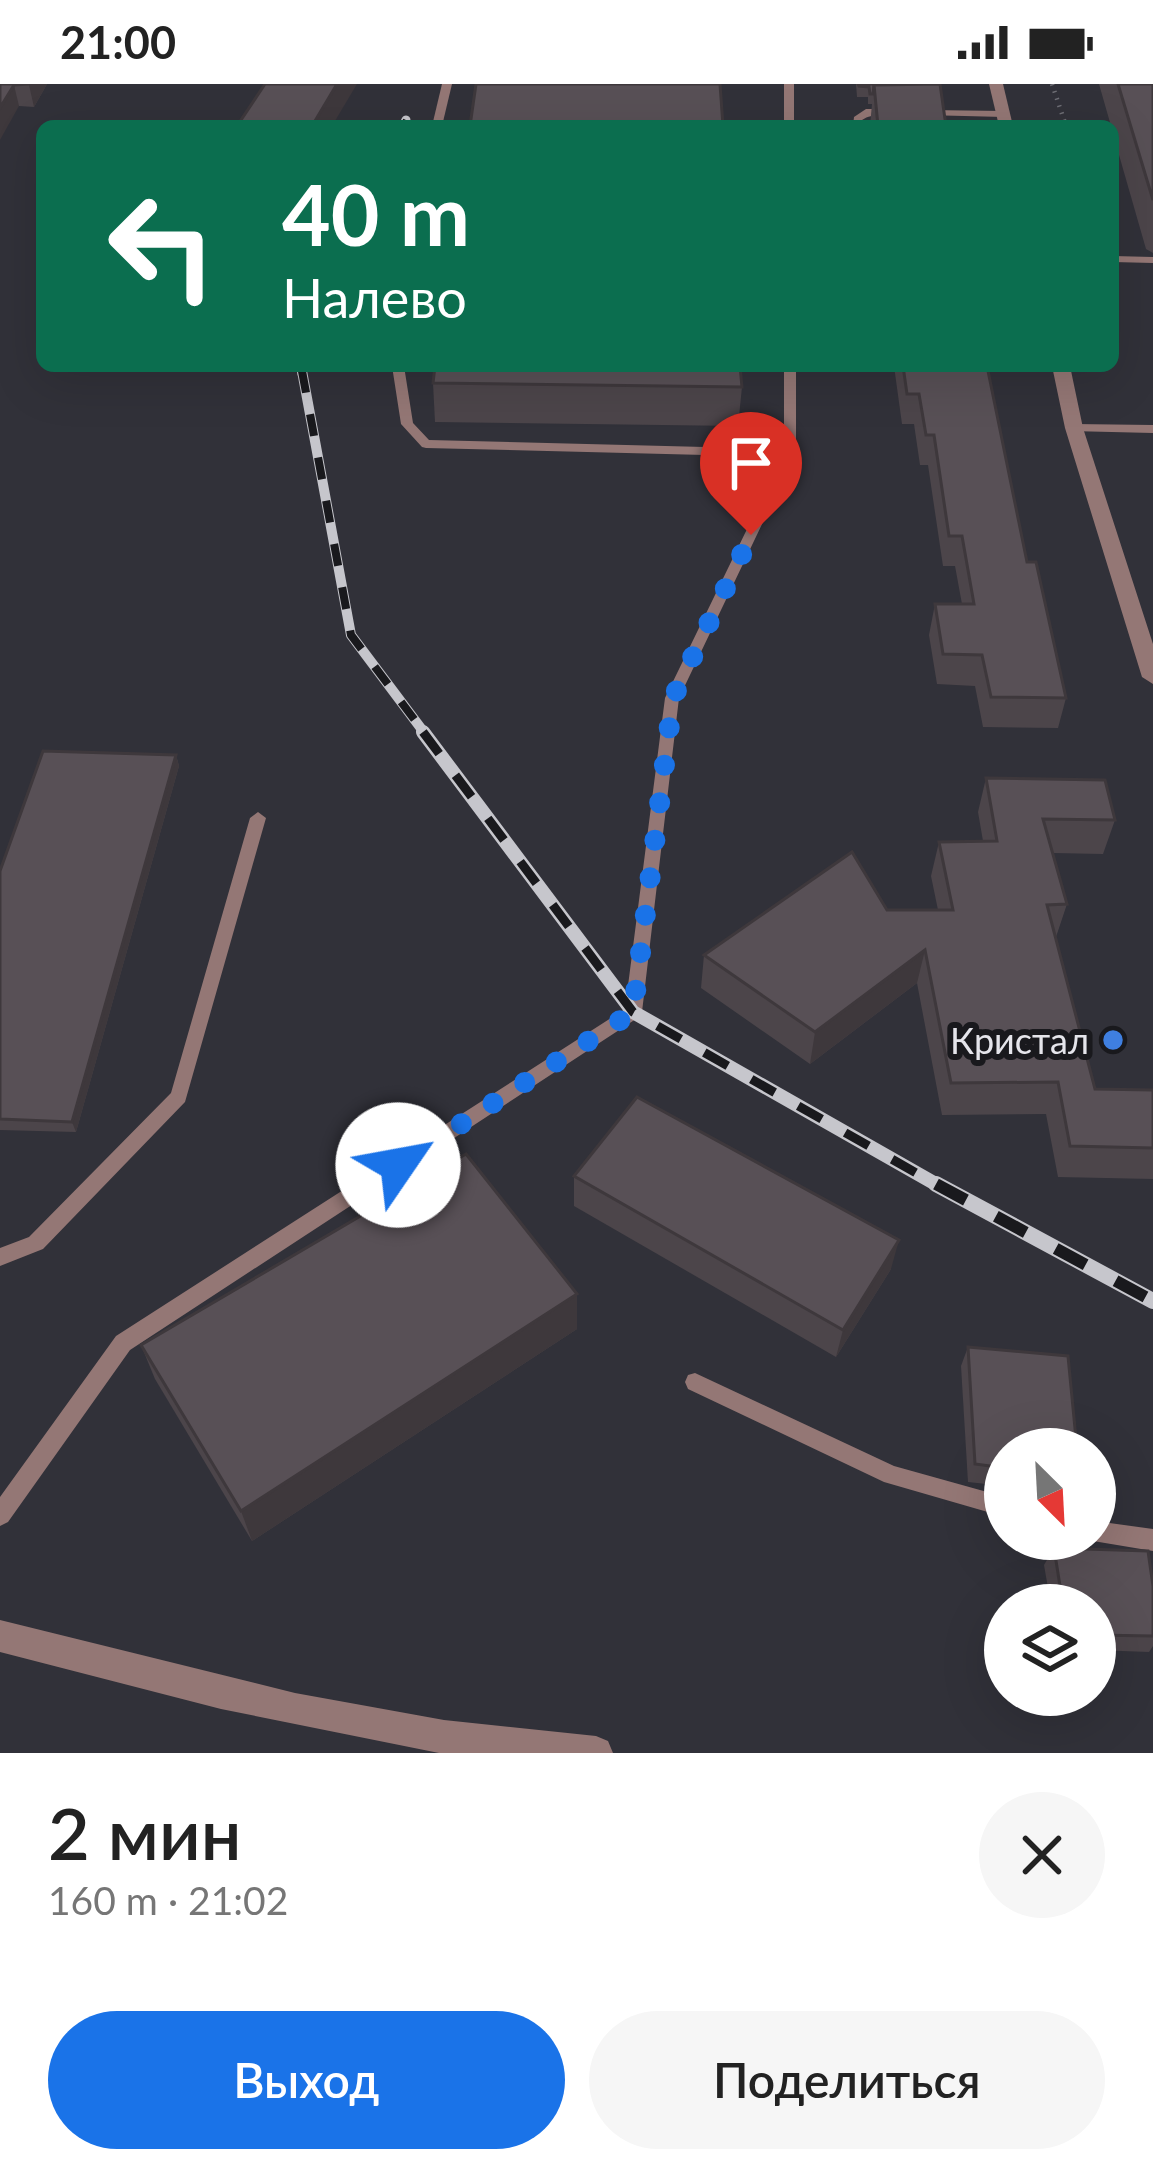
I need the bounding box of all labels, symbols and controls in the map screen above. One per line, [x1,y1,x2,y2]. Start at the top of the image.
text: 21:00 [60,15,176,69]
text: 40 m [282,163,470,264]
icon: left [84,168,240,324]
text: Налево [282,265,467,330]
pin [700,412,802,535]
icon: arrive [718,430,784,496]
place label: Кристал [950,1018,1089,1062]
marker: Кристал [1100,1027,1126,1053]
position arrow [335,1102,461,1228]
north arrow [984,1428,1116,1560]
map controls [984,1428,1116,1716]
button: layers [984,1584,1116,1716]
text: 2 мин [48,1789,241,1875]
button: close [979,1792,1105,1918]
text: 160 m · 21:02 [48,1877,288,1923]
button: Выход [48,2011,565,2149]
button: Поделиться [589,2011,1105,2149]

